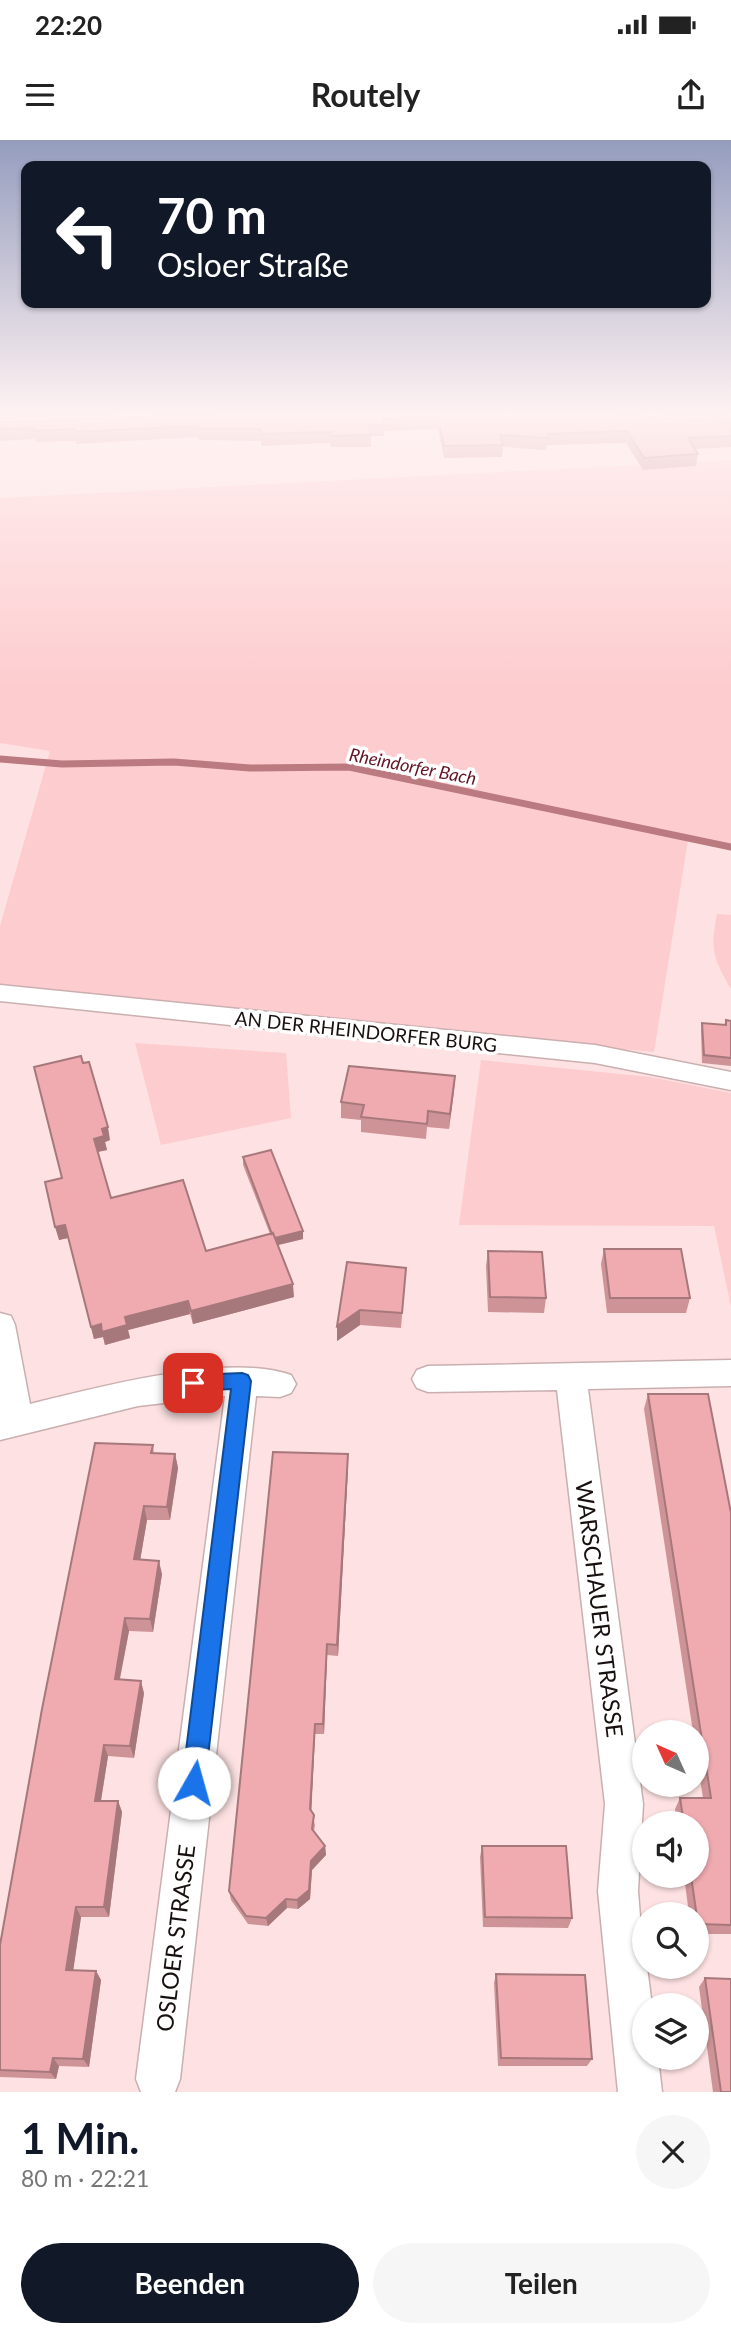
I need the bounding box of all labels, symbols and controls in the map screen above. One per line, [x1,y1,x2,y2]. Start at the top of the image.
text: 22:20 [35,9,102,41]
text: Routely [311,75,420,114]
icon: menu [21,76,59,114]
icon: share [672,76,710,114]
text: 70 m [157,186,267,244]
icon: left [42,189,133,280]
text: Osloer Straße [157,245,349,284]
water label: Rheindorfer Bach [348,743,478,789]
street label: AN DER RHEINDORFER BURG [234,1006,498,1056]
pin [163,1353,223,1413]
icon: arrive [174,1364,212,1402]
street label: WARSCHAUER STRASSE [570,1479,630,1739]
north arrow [632,1720,709,1797]
map controls [632,1720,709,2070]
position arrow [157,1746,231,1820]
button: sound [632,1811,709,1888]
street label: OSLOER STRASSE [150,1843,200,2033]
button: search [632,1902,709,1979]
button: layers [632,1993,709,2070]
text: 1 Min. [21,2113,139,2163]
button: close [636,2115,710,2189]
text: 80 m · 22:21 [21,2164,149,2192]
button: Beenden [21,2243,359,2323]
button: Teilen [373,2243,710,2323]

